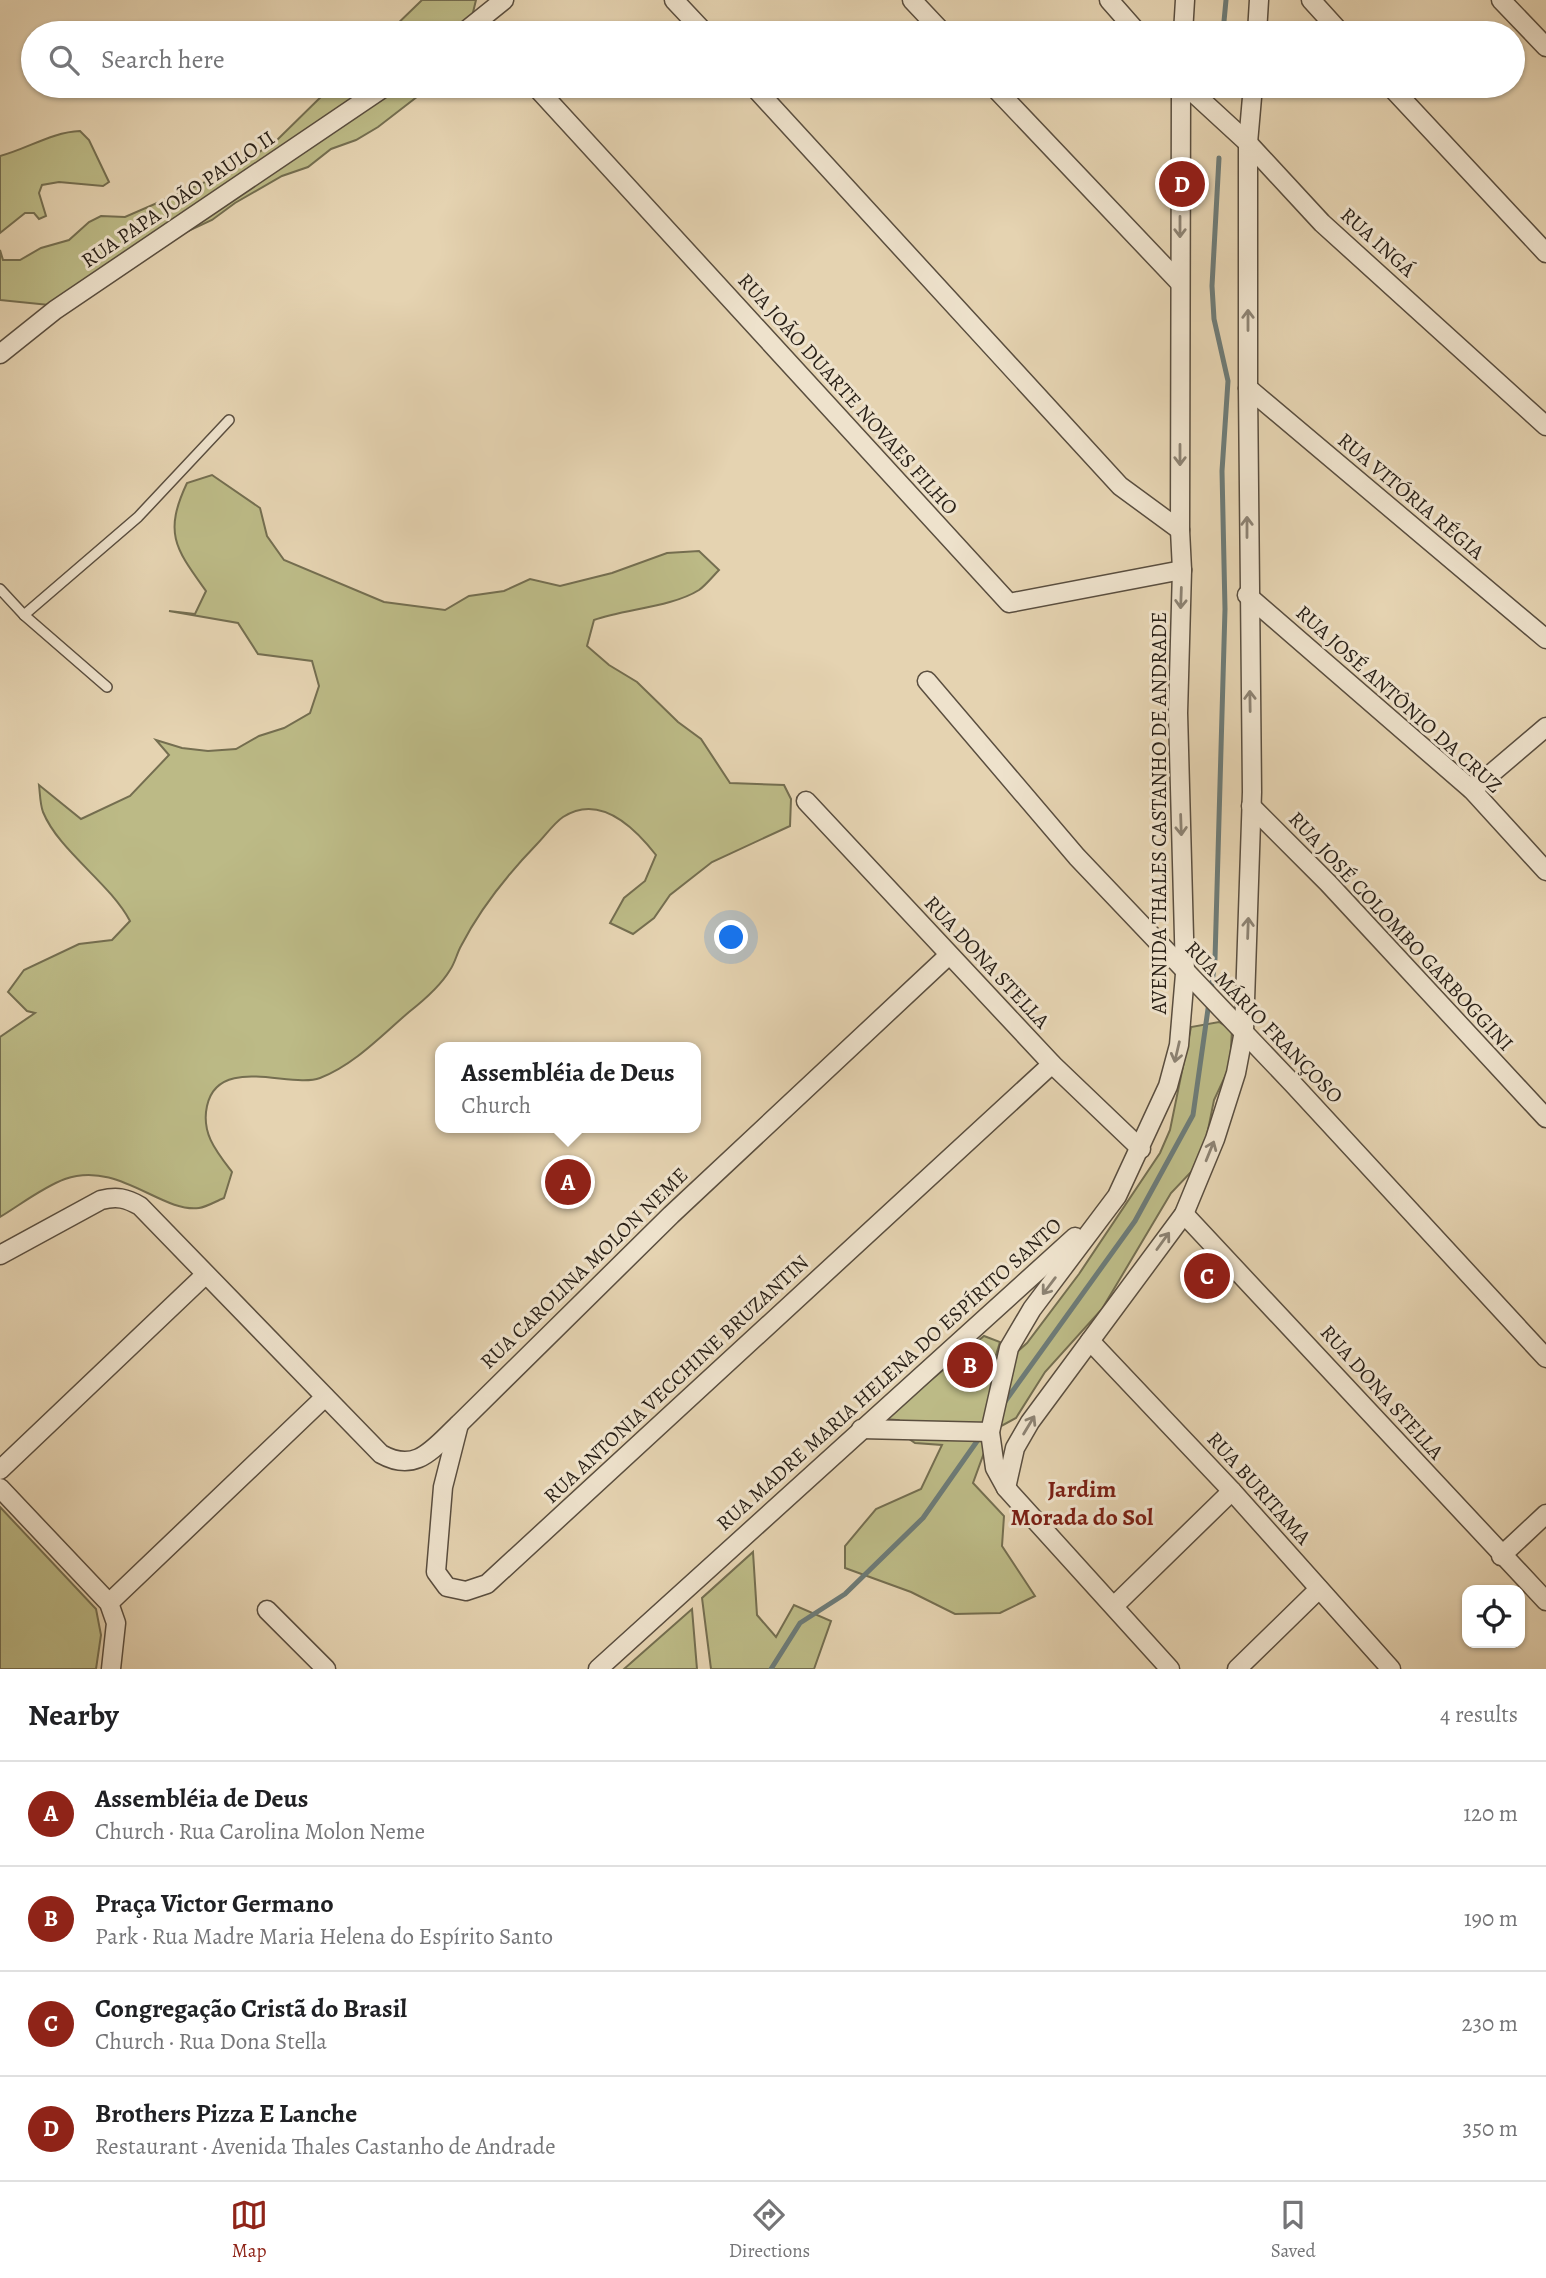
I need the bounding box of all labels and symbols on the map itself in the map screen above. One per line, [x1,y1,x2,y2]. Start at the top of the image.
street label: RUA PAPA JOÃO PAULO II [76,124,280,274]
pin: D [1159,158,1205,210]
street label: RUA INGÁ [1334,201,1422,284]
one-way arrow [1173,216,1187,239]
street label: RUA JOÃO DUARTE NOVAES FILHO [732,267,964,521]
one-way arrow [1241,309,1255,332]
street label: RUA VITÓRIA RÉGIA [1332,426,1491,566]
one-way arrow [1173,443,1187,466]
one-way arrow [1240,516,1254,539]
one-way arrow [1175,586,1188,609]
street label: RUA JOSÉ ANTÔNIO DA CRUZ [1290,599,1508,799]
street label: AVENIDA THALES CASTANHO DE ANDRADE [1145,612,1173,1015]
one-way arrow [1243,689,1256,712]
street label: RUA JOSÉ COLOMBO GARBOGGINI [1282,805,1520,1057]
one-way arrow [1174,814,1188,837]
street label: RUA DONA STELLA [918,889,1056,1035]
one-way arrow [1241,917,1254,940]
your location [714,920,748,954]
street label: RUA MÁRIO FRANÇOSO [1179,935,1349,1109]
one-way arrow [1169,1040,1183,1063]
one-way arrow [1204,1140,1217,1162]
pin: A [545,1156,591,1208]
street label: RUA CAROLINA MOLON NEME [475,1162,693,1374]
street label: RUA MADRE MARIA HELENA DO ESPÍRITO SANTO [710,1211,1068,1537]
one-way arrow [1156,1232,1171,1251]
street label: RUA ANTONIA VECCHINE BRUZANTIN [537,1248,815,1510]
pin: C [1184,1250,1230,1302]
one-way arrow [1041,1276,1056,1295]
street label: RUA DONA STELLA [1314,1319,1451,1466]
pin: B [947,1339,993,1391]
one-way arrow [1022,1415,1036,1435]
street label: RUA BURITAMA [1201,1425,1318,1551]
district label: Jardim Morada do Sol [1011,1473,1154,1533]

